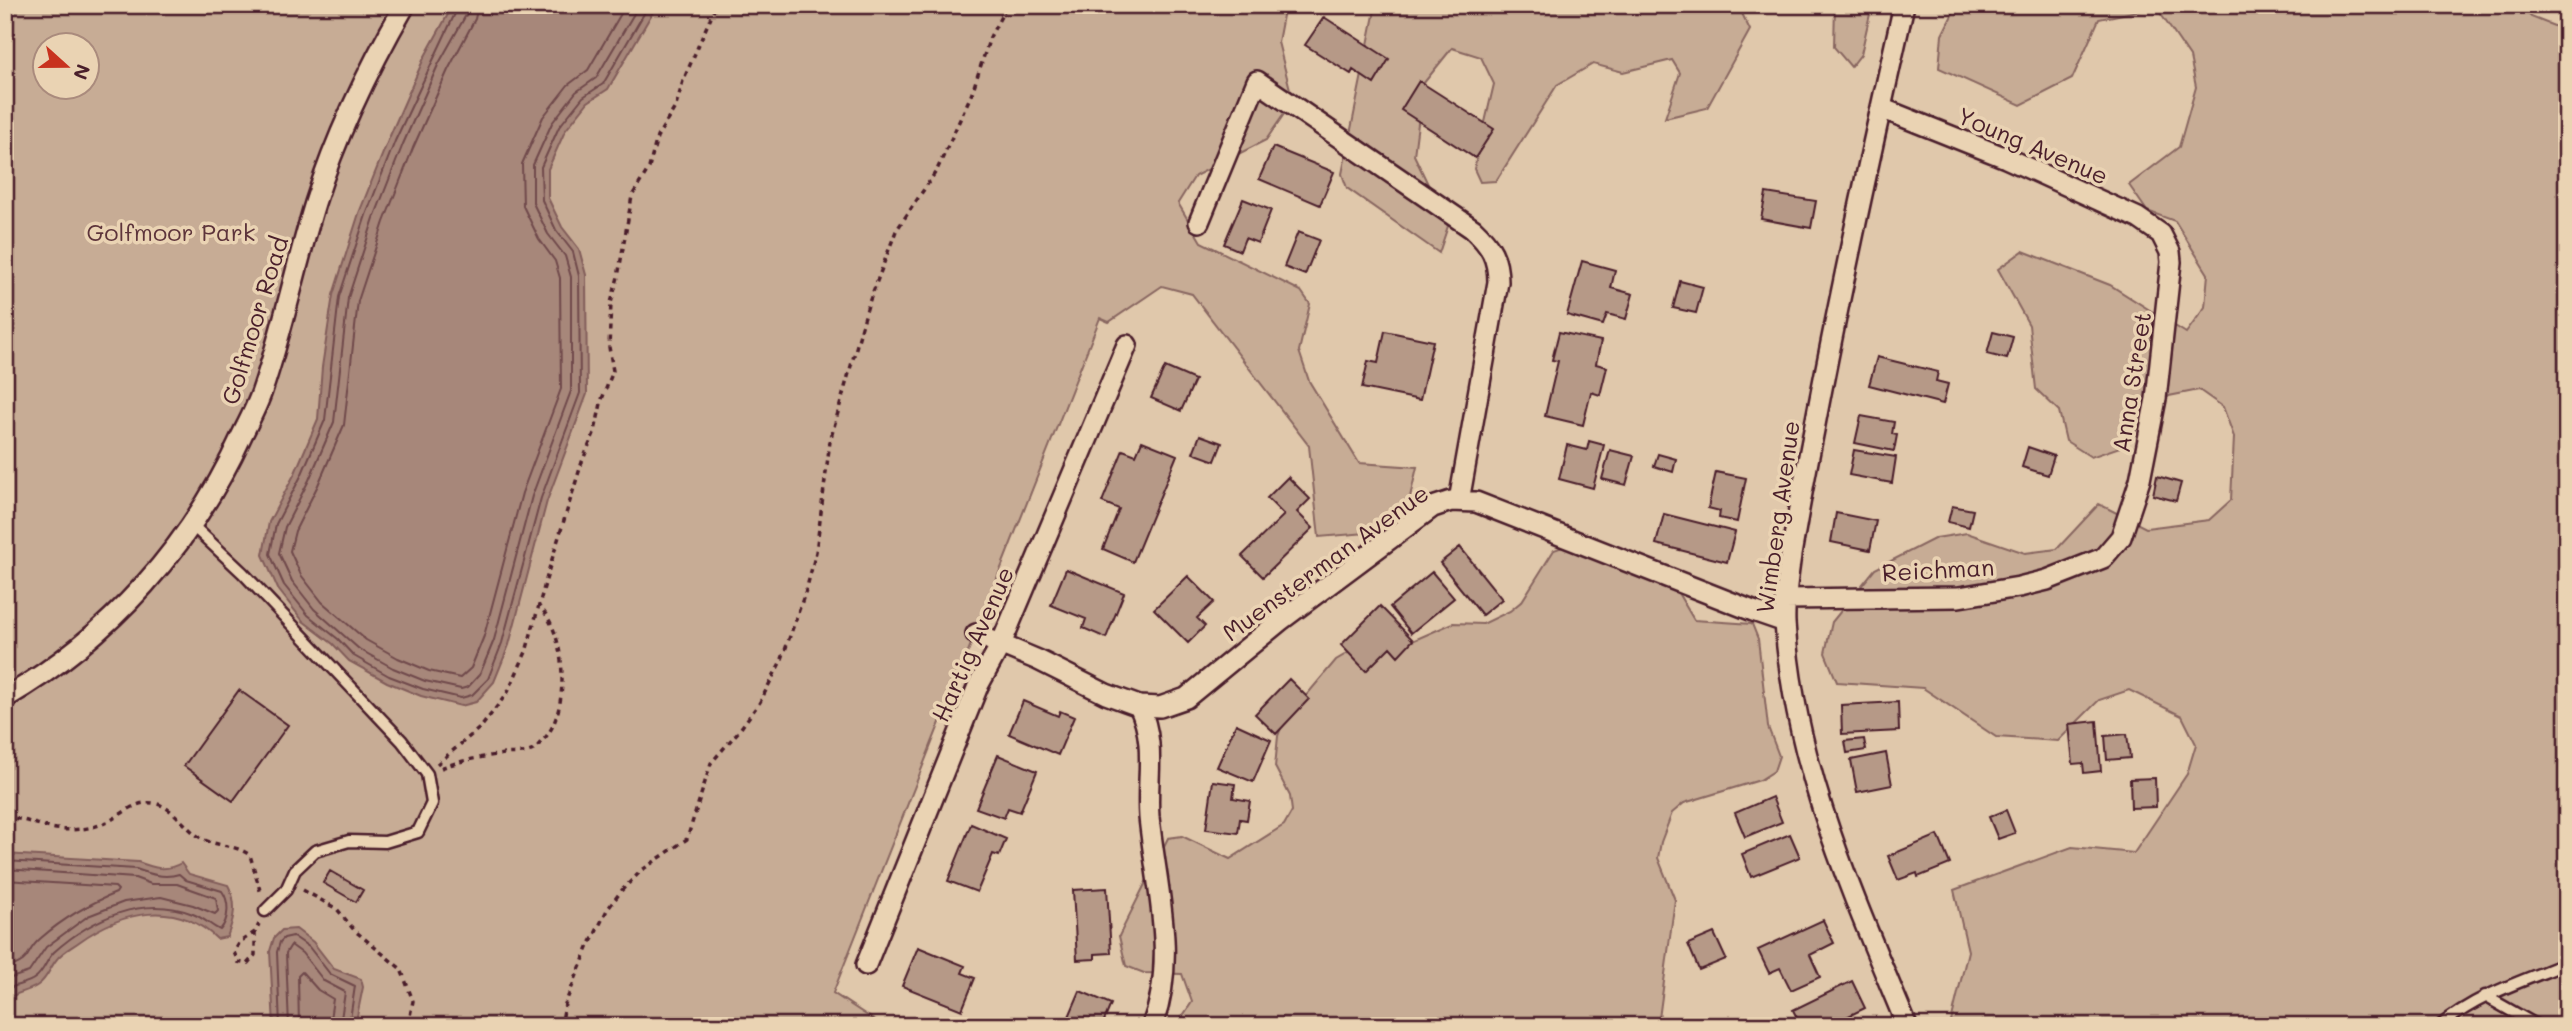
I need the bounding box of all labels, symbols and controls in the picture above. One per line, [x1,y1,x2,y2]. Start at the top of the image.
north arrow [32,32,102,102]
text: N [68,61,97,83]
street label: Young Avenue [1953,99,2113,191]
park label: Golfmoor Park [86,216,256,247]
street label: Golfmoor Road [214,232,294,408]
street label: Anna Street [2105,309,2157,455]
street label: Wimberg Avenue [1748,419,1806,615]
street label: Muensterman Avenue [1216,477,1434,647]
street label: Reichman [1881,551,1995,587]
street label: Hartig Avenue [924,562,1020,726]

